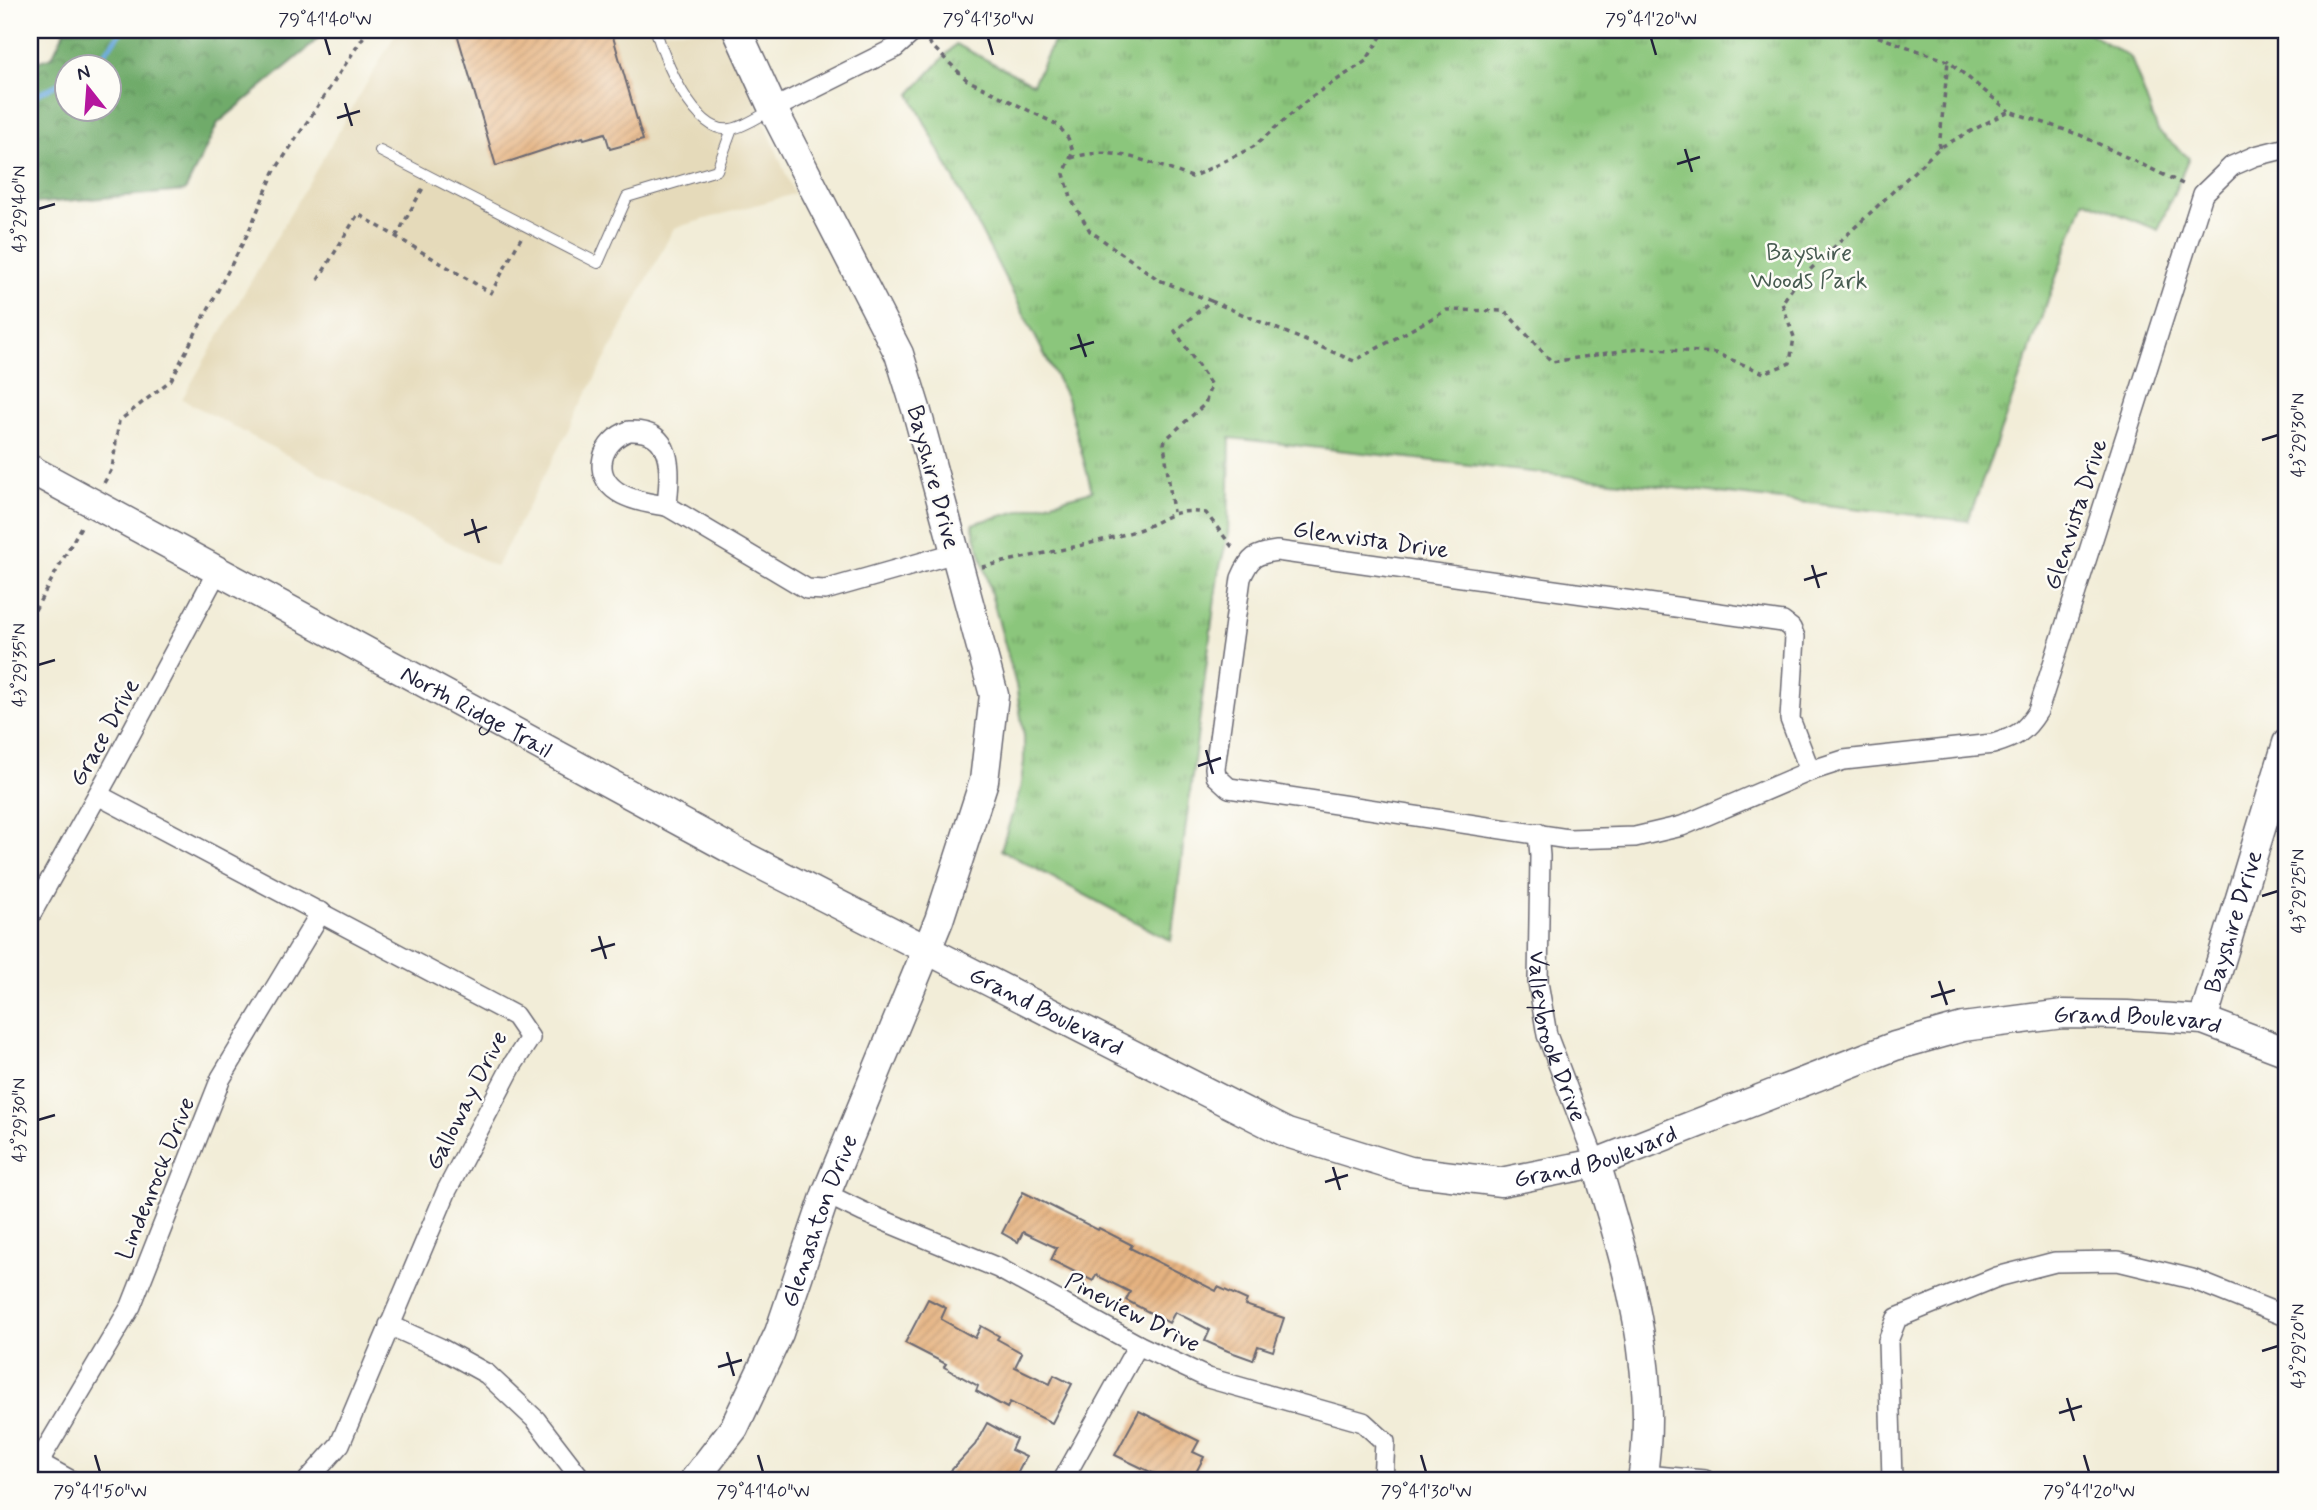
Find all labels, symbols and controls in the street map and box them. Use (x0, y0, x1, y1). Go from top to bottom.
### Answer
text: 79°41'40"W (278, 8, 372, 32)
text: 79°41'30"W (942, 8, 1034, 32)
text: 79°41'20"W (1605, 8, 1697, 32)
north arrow (52, 52, 122, 122)
text: N (74, 59, 93, 87)
text: 43°29'40"N (8, 166, 32, 252)
park label: Bayshire Woods Park (1751, 238, 1868, 297)
text: 43°29'30"N (2287, 393, 2311, 477)
street label: Bayshire Drive (898, 402, 967, 553)
street label: Glenvista Drive (2037, 435, 2115, 594)
street label: Glenvista Drive (1291, 514, 1451, 567)
text: 43°29'35"N (8, 623, 32, 707)
street label: North Ridge Trail (395, 659, 557, 766)
street label: Grace Drive (63, 673, 148, 792)
street label: Bayshire Drive (2198, 847, 2271, 997)
text: 43°29'25"N (2287, 849, 2311, 933)
street label: Valleybrook Drive (1521, 950, 1593, 1127)
street label: Grand Boulevard (963, 960, 1128, 1064)
street label: Grand Boulevard (2051, 999, 2226, 1043)
street label: Galloway Drive (419, 1026, 516, 1176)
text: 43°29'30"N (8, 1078, 32, 1162)
street label: Lindenrock Drive (110, 1093, 203, 1265)
street label: Grand Boulevard (1511, 1119, 1682, 1196)
street label: Glenashton Drive (775, 1130, 866, 1312)
street label: Pineview Drive (1059, 1266, 1205, 1361)
text: 43°29'20"N (2287, 1303, 2311, 1389)
text: 79°41'50"W (53, 1480, 147, 1504)
text: 79°41'40"W (716, 1480, 810, 1504)
text: 79°41'30"W (1380, 1480, 1472, 1504)
text: 79°41'20"W (2043, 1480, 2135, 1504)

